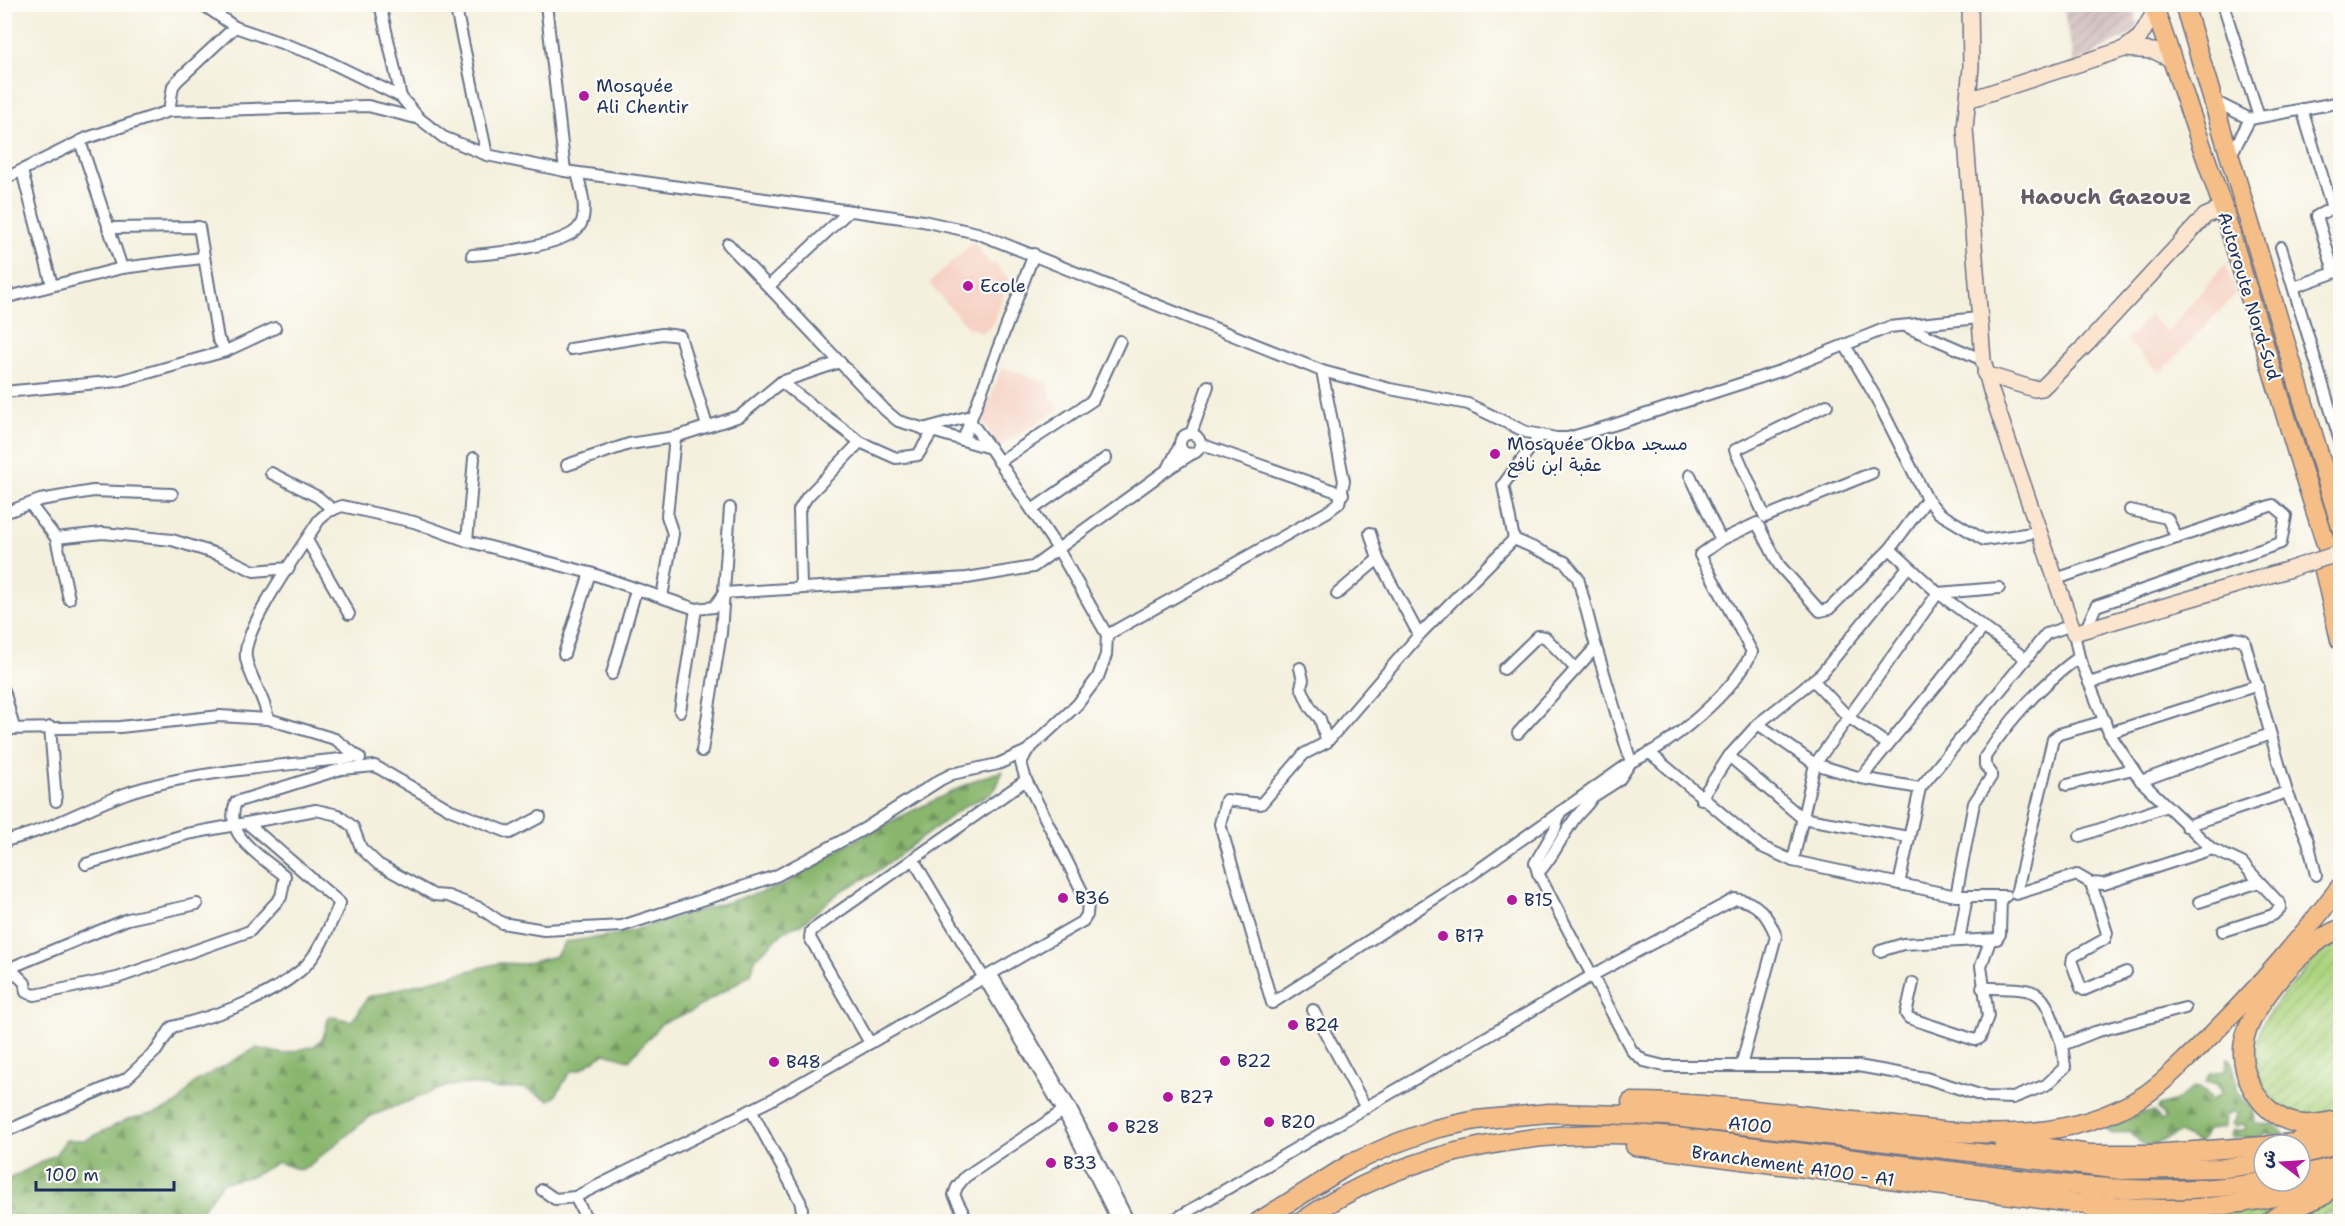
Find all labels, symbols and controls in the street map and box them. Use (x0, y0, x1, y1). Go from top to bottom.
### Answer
place label: Mosquée Ali Chentir (596, 74, 689, 119)
marker: Mosquée Ali Chentir (577, 89, 591, 103)
district label: Haouch Gazouz (2020, 183, 2192, 211)
street label: Autoroute Nord-Sud (2212, 209, 2286, 383)
place label: Ecole (980, 274, 1026, 298)
marker: Ecole (961, 279, 975, 293)
place label: Mosquée Okba مسجد عقبة ابن نافع (1507, 432, 1688, 478)
marker: Mosquée Okba مسجد عقبة ابن نافع (1488, 447, 1502, 461)
place label: B36 (1075, 886, 1110, 910)
place label: B15 (1524, 888, 1553, 912)
marker: B36 (1056, 891, 1070, 905)
marker: B15 (1505, 893, 1519, 907)
place label: B17 (1455, 924, 1485, 948)
marker: B17 (1436, 929, 1450, 943)
place label: B24 (1305, 1013, 1339, 1037)
marker: B24 (1286, 1018, 1300, 1032)
place label: B22 (1237, 1049, 1271, 1073)
place label: B48 (786, 1050, 821, 1074)
marker: B22 (1218, 1054, 1232, 1068)
marker: B48 (767, 1055, 781, 1069)
place label: B27 (1180, 1085, 1214, 1109)
marker: B27 (1161, 1090, 1175, 1104)
place label: B20 (1281, 1110, 1316, 1134)
street label: A100 (1727, 1111, 1773, 1139)
place label: B28 (1125, 1115, 1160, 1139)
marker: B20 (1262, 1115, 1276, 1129)
marker: B28 (1106, 1120, 1120, 1134)
north arrow (2252, 1133, 2312, 1193)
street label: Branchement A100 - A1 (1690, 1140, 1896, 1192)
text: ش (2256, 1147, 2281, 1170)
place label: B33 (1063, 1151, 1097, 1175)
scale bar (36, 1154, 174, 1192)
marker: B33 (1044, 1156, 1058, 1170)
text: 100 m (45, 1163, 99, 1187)

